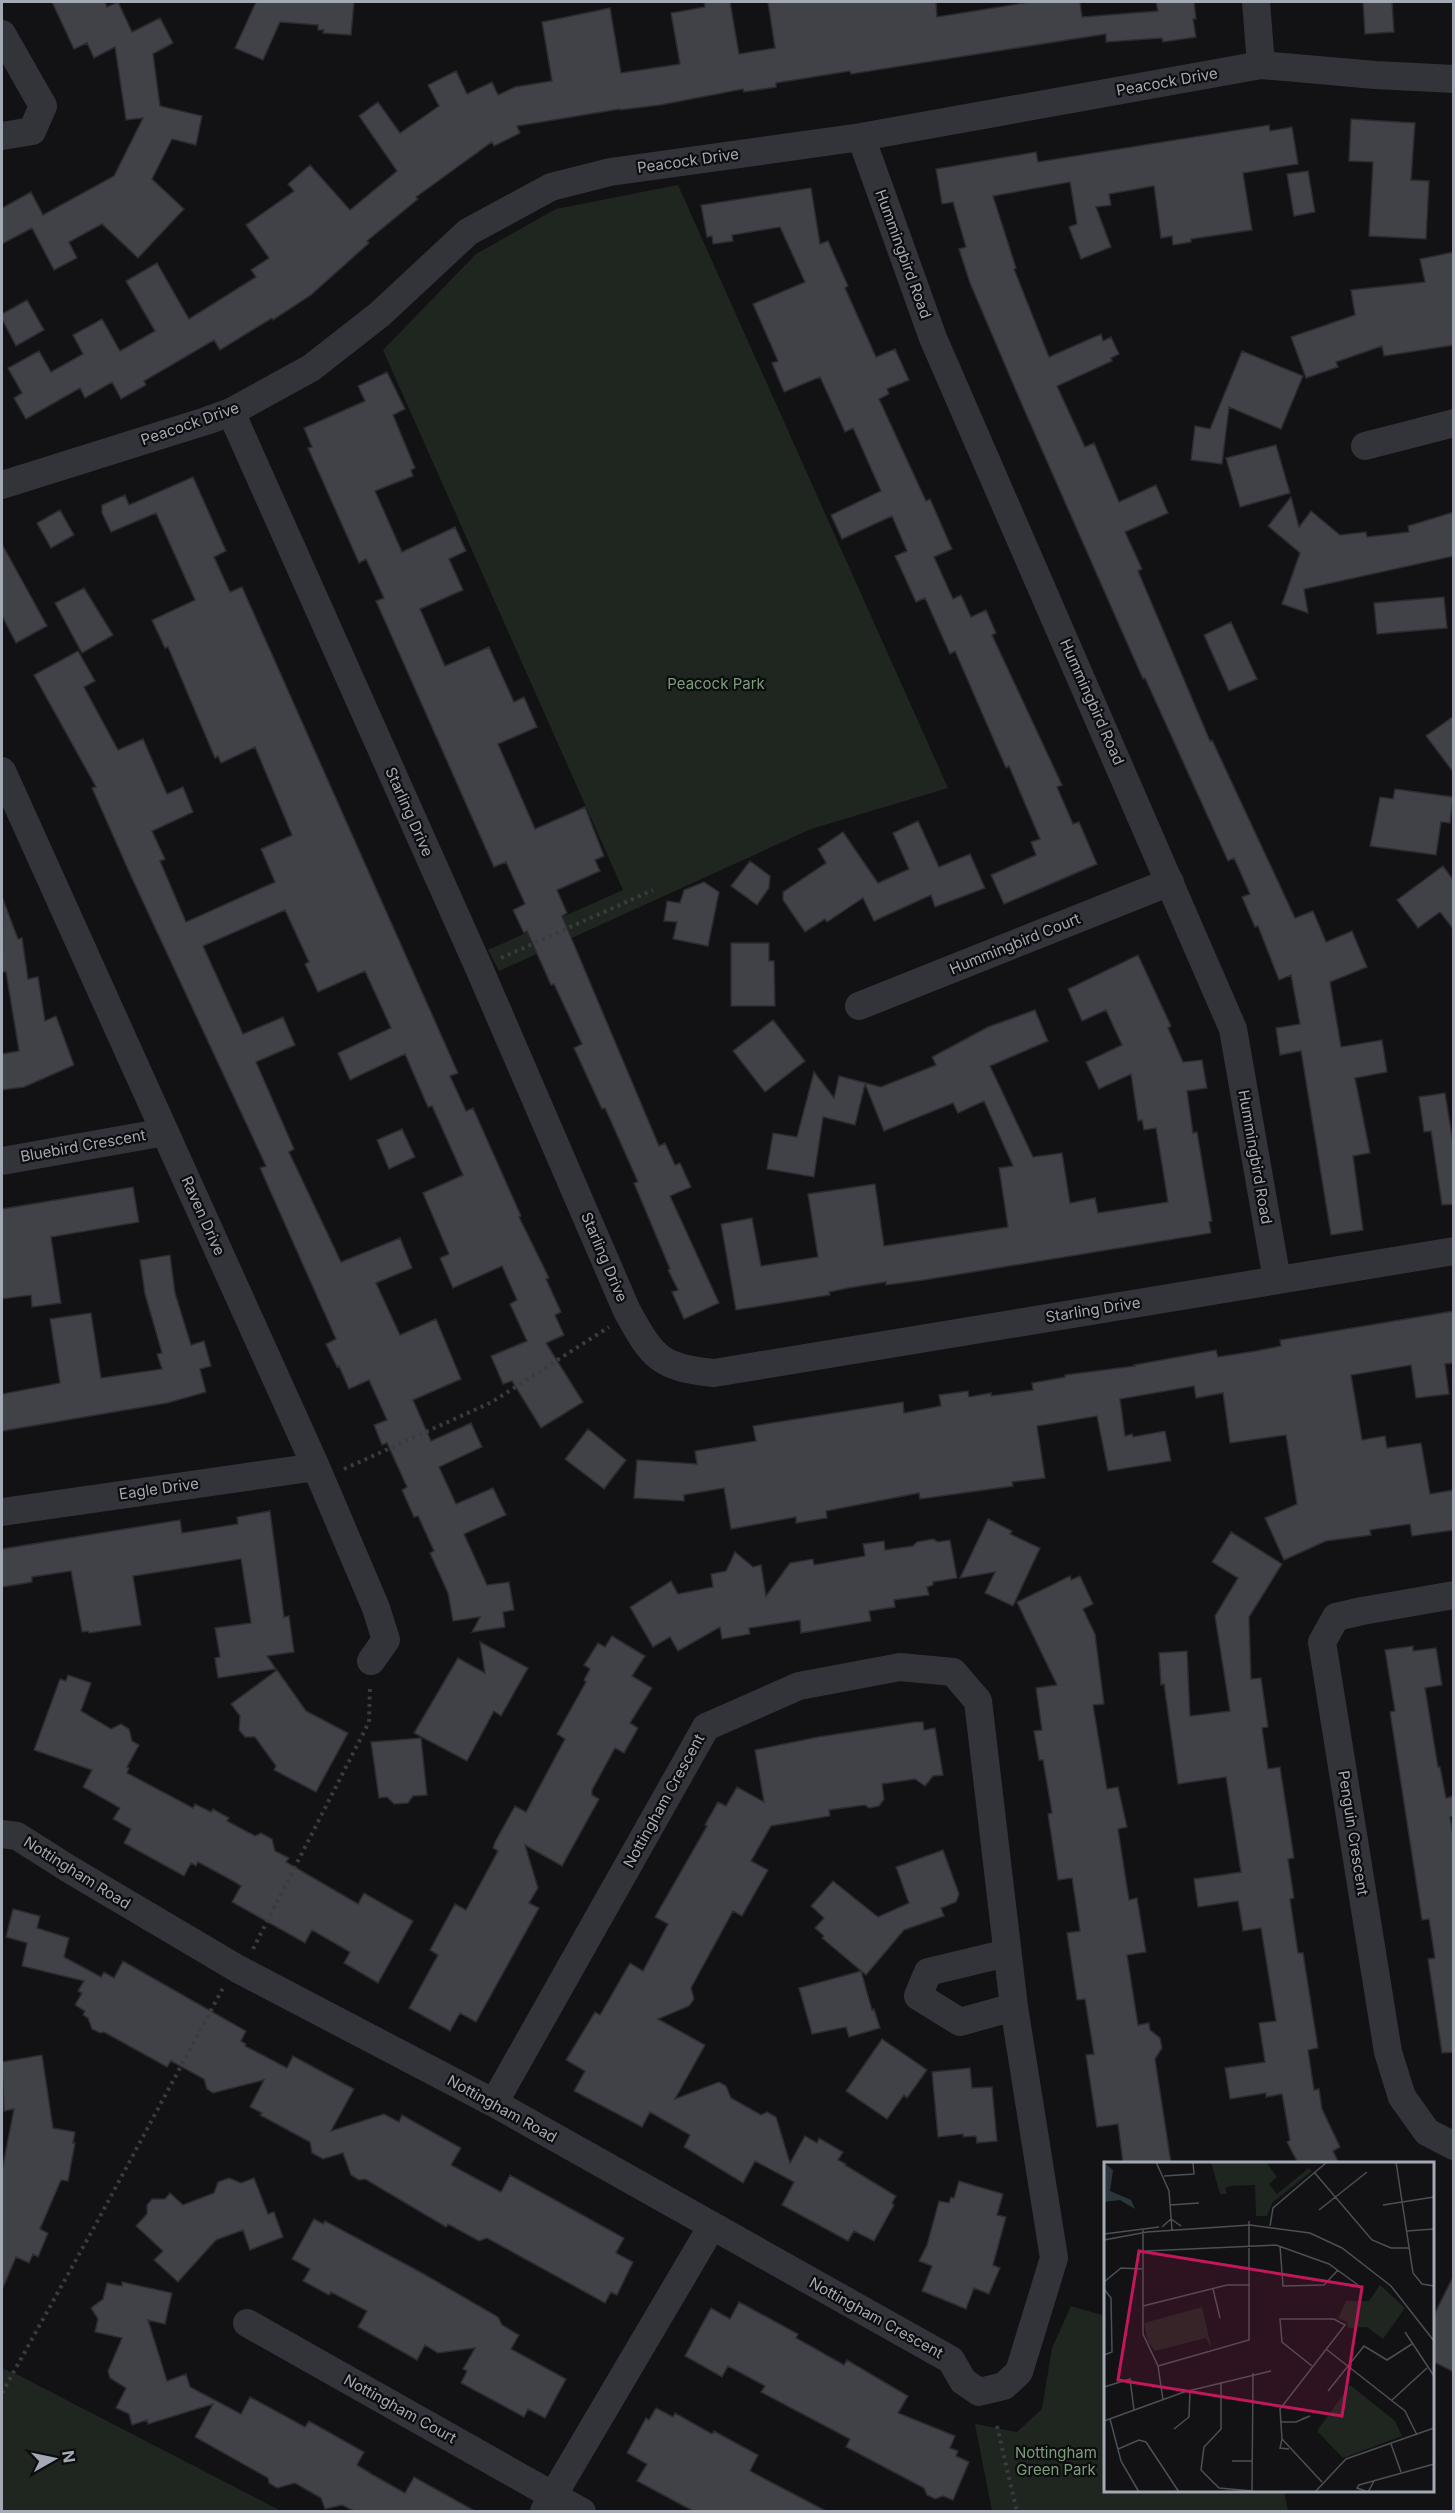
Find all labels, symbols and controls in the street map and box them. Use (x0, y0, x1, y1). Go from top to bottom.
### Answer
street label: Peacock Drive (1115, 63, 1219, 100)
street label: Peacock Drive (636, 144, 740, 177)
street label: Hummingbird Road (871, 187, 936, 321)
street label: Peacock Drive (138, 398, 241, 449)
street label: Hummingbird Road (1056, 636, 1129, 768)
park label: Peacock Park (667, 674, 766, 693)
street label: Starling Drive (381, 764, 438, 859)
street label: Hummingbird Court (947, 909, 1083, 978)
street label: Hummingbird Road (1234, 1088, 1277, 1225)
street label: Bluebird Crescent (19, 1125, 147, 1166)
street label: Raven Drive (177, 1173, 229, 1258)
street label: Starling Drive (577, 1209, 632, 1305)
street label: Starling Drive (1044, 1293, 1142, 1326)
street label: Eagle Drive (118, 1473, 200, 1504)
street label: Nottingham Crescent (619, 1730, 708, 1871)
street label: Penguin Crescent (1334, 1769, 1373, 1897)
street label: Nottingham Road (20, 1832, 134, 1913)
street label: Nottingham Road (444, 2071, 560, 2147)
inset map (1104, 2162, 1434, 2492)
street label: Nottingham Crescent (806, 2273, 947, 2362)
street label: Nottingham Court (341, 2370, 460, 2447)
north arrow (24, 2429, 84, 2489)
park label: Nottingham Green Park (1015, 2443, 1097, 2479)
text: N (58, 2449, 80, 2464)

